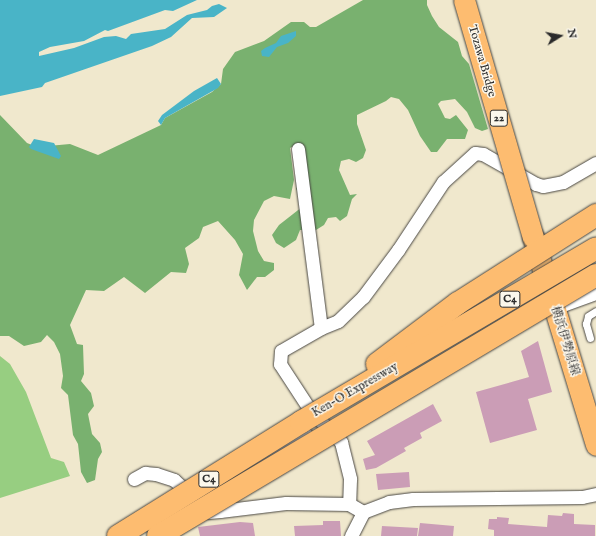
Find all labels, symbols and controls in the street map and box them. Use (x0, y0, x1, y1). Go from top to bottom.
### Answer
north arrow (540, 16, 580, 56)
street label: Tozawa Bridge (465, 23, 499, 99)
text: N (564, 28, 580, 40)
road number: 22 (489, 109, 509, 127)
road number: C4 (499, 290, 521, 308)
street label: 横浜伊勢原線 (548, 304, 582, 378)
street label: Ken-O Expressway (310, 360, 400, 420)
road number: C4 (198, 470, 220, 488)

